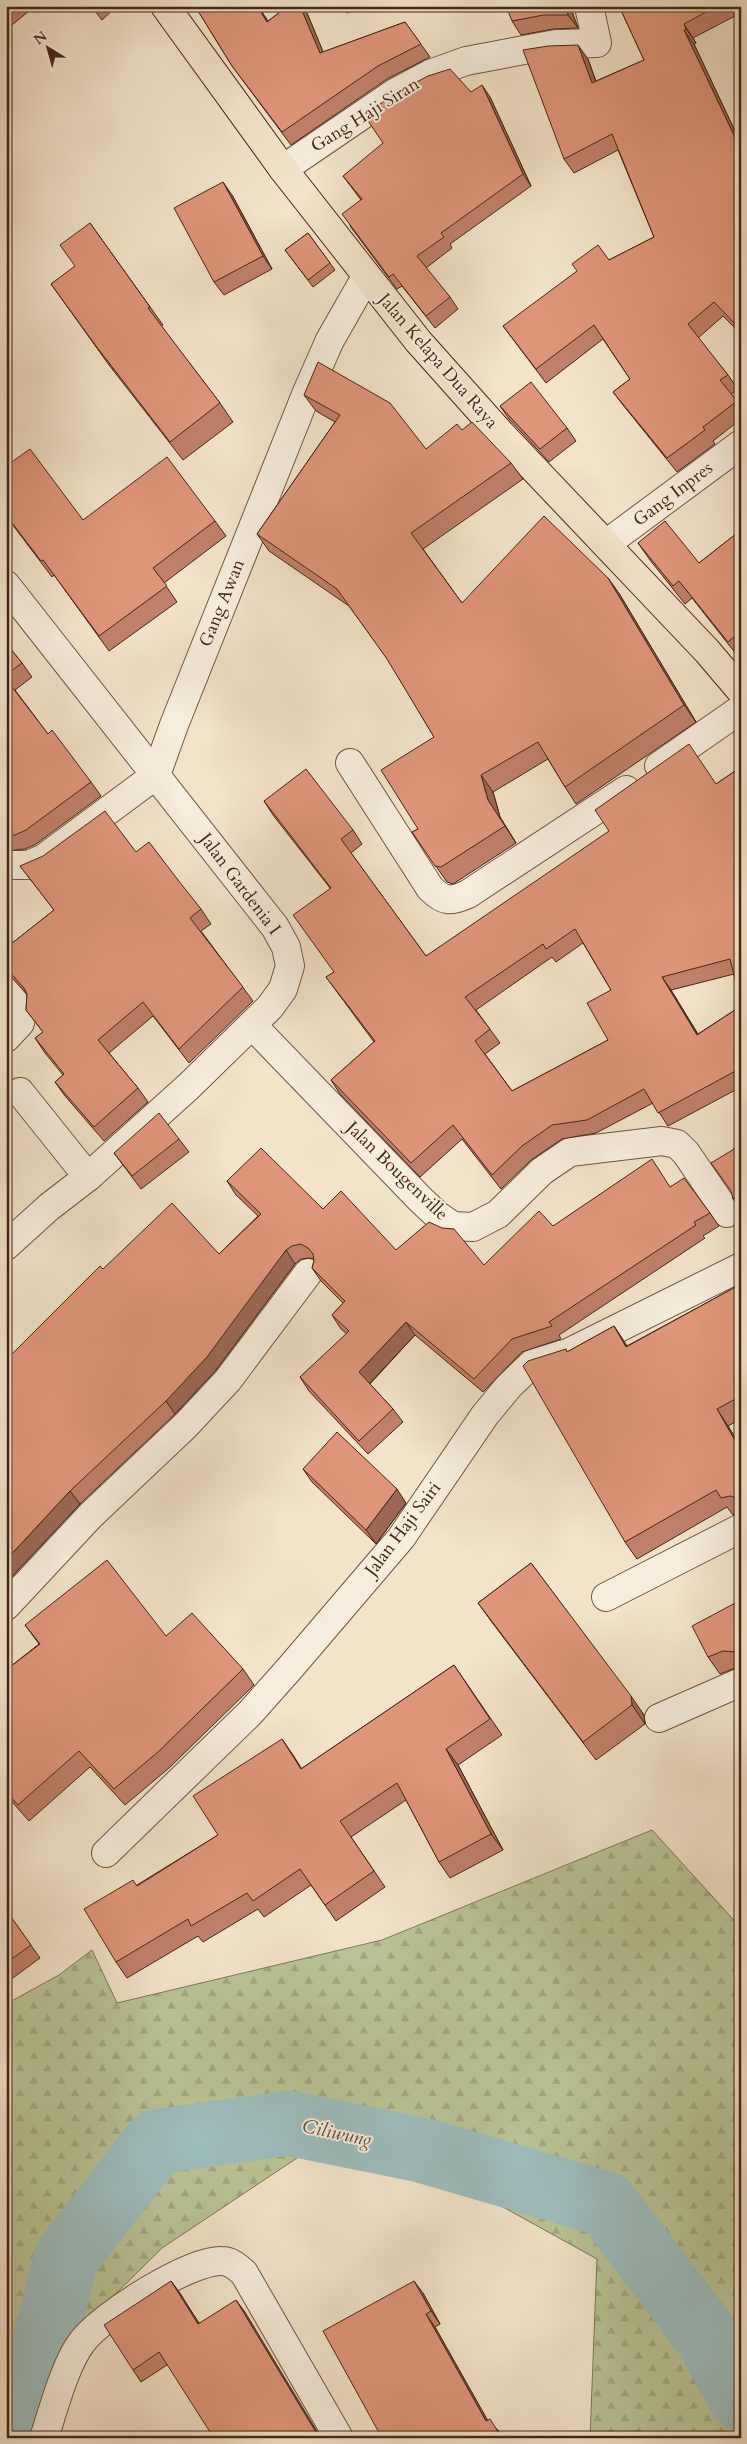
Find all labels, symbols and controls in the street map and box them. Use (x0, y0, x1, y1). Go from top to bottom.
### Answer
north arrow (22, 22, 72, 72)
text: N (30, 27, 51, 49)
street label: Gang Haji Siran (306, 71, 425, 158)
street label: Jalan Kelapa Dua Raya (370, 286, 504, 434)
street label: Gang Inpres (628, 456, 718, 532)
street label: Gang Awan (193, 555, 251, 651)
street label: Jalan Gardenia I (192, 825, 287, 940)
street label: Jalan Bougenville (338, 1114, 454, 1226)
street label: Jalan Haji Sairi (357, 1477, 447, 1584)
water label: Ciliwung (300, 2113, 375, 2153)

